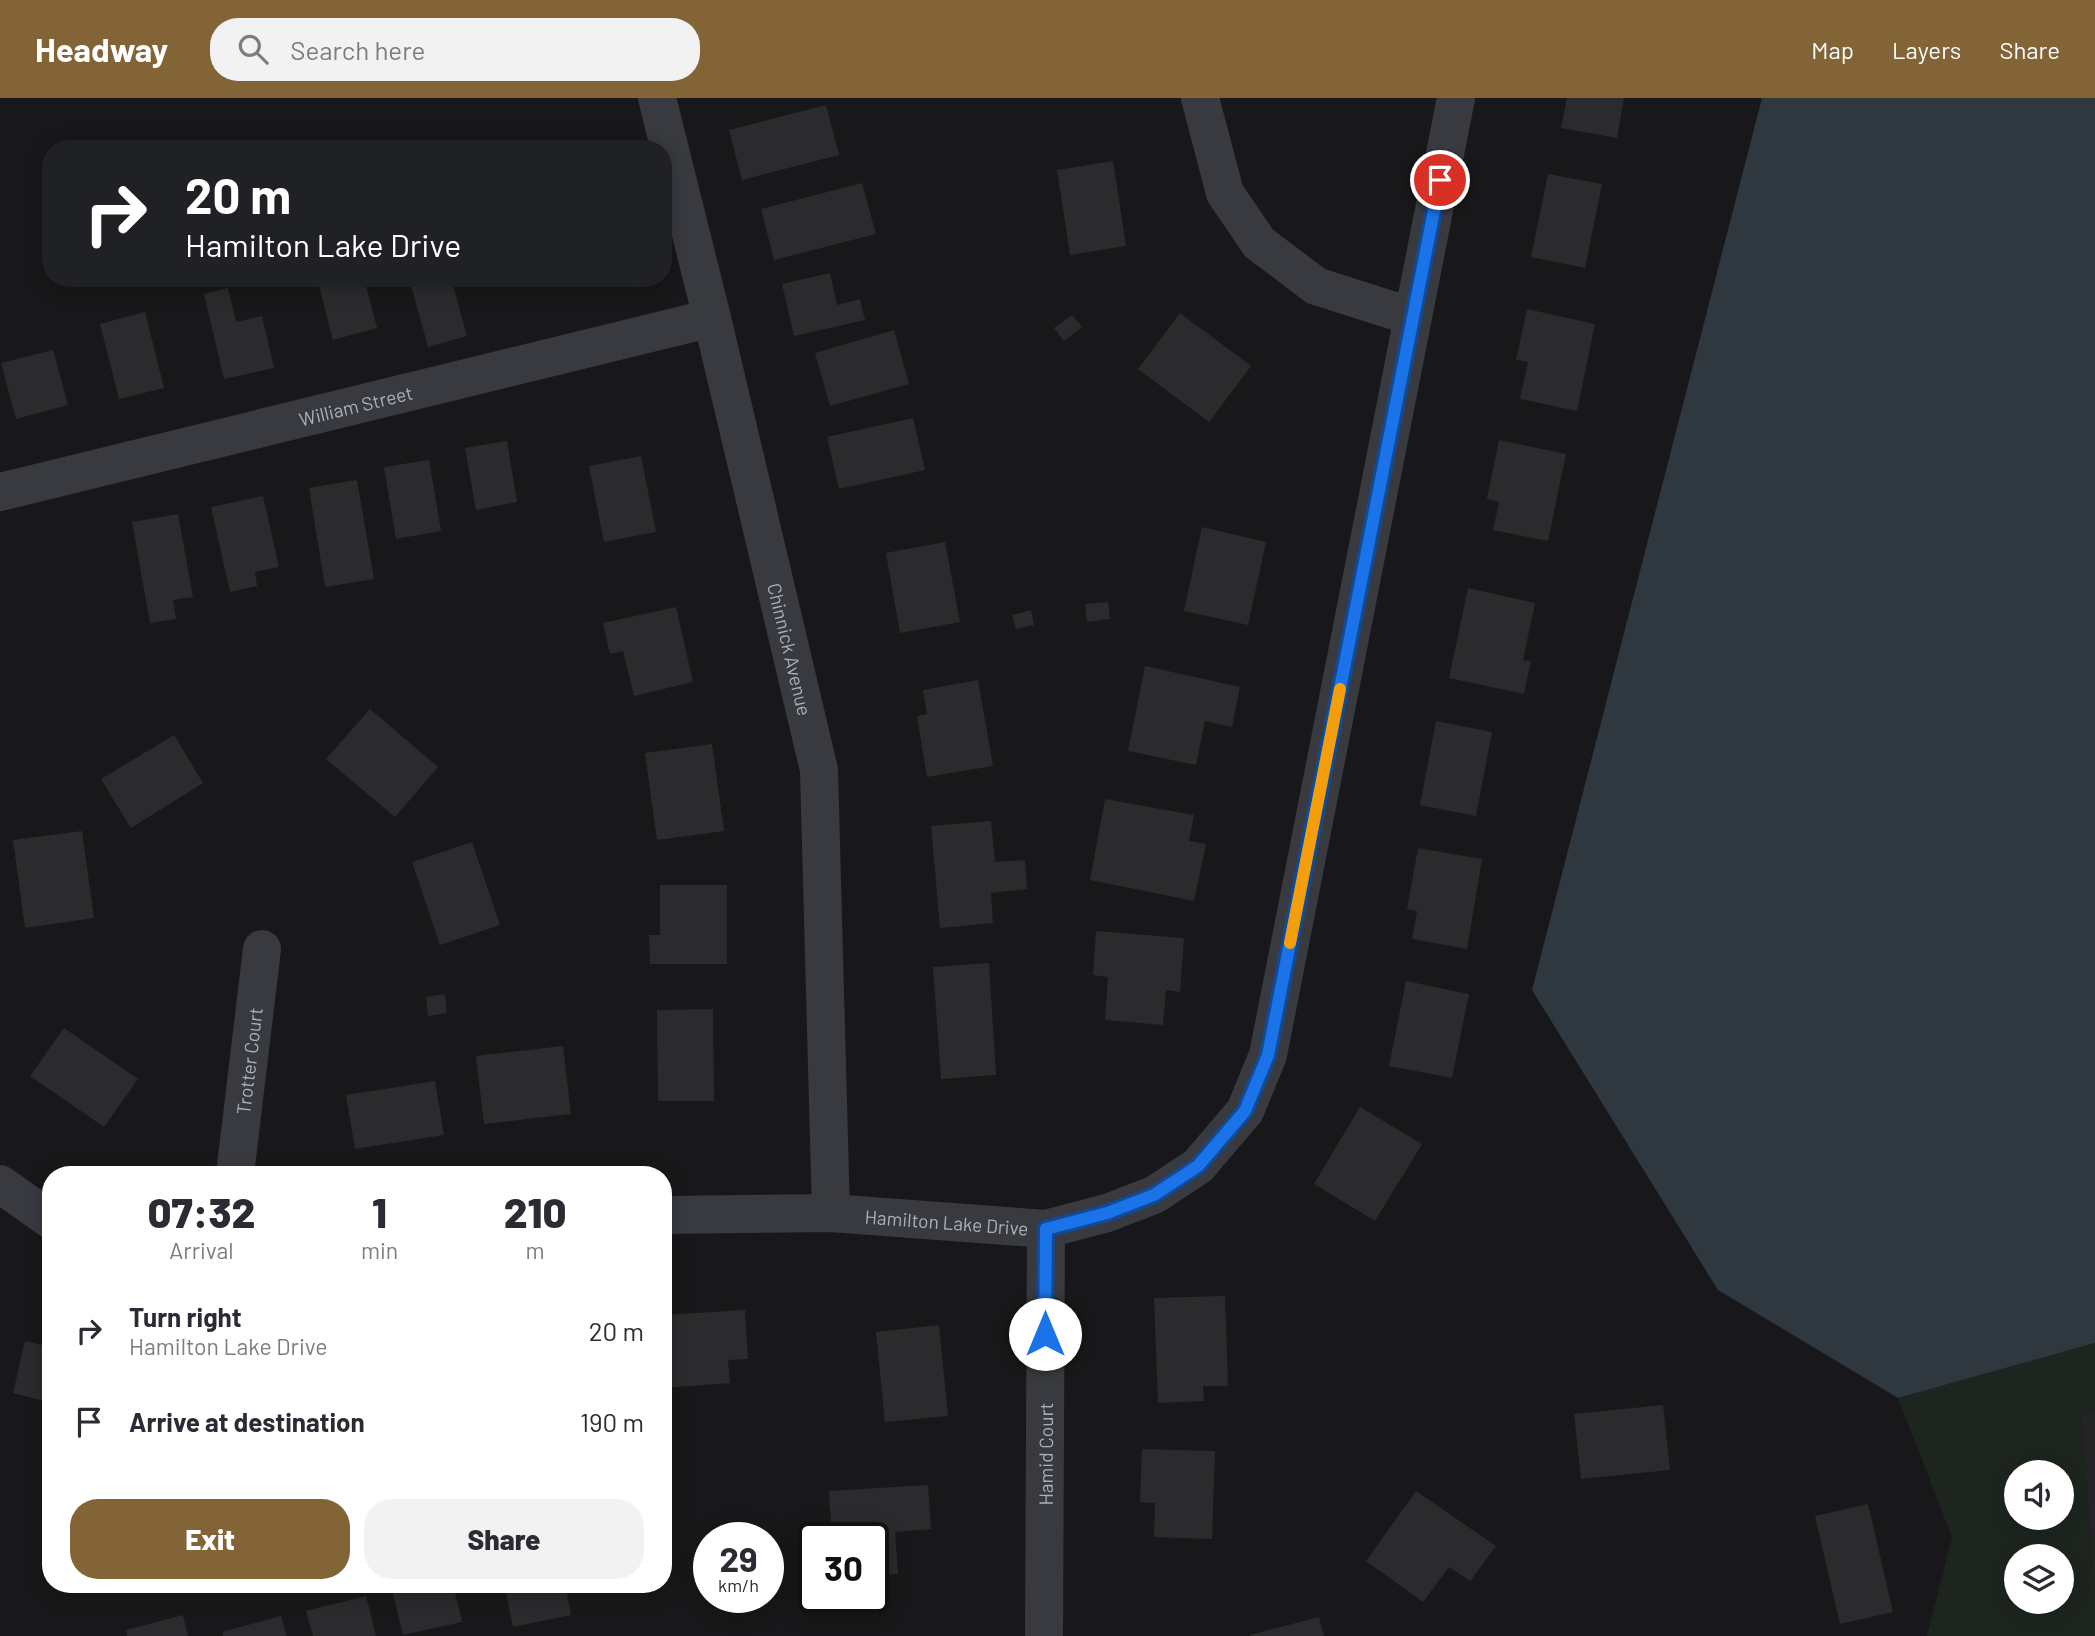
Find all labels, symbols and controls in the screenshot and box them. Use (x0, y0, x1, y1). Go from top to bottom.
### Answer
search box (210, 18, 700, 81)
text: Headway (35, 29, 168, 69)
icon: search (234, 30, 272, 68)
text: Search here (290, 34, 425, 65)
text: Map (1811, 35, 1854, 64)
text: Layers (1892, 35, 1961, 64)
text: Share (1999, 35, 2060, 64)
pin (1410, 150, 1470, 210)
icon: arrive (1421, 161, 1459, 199)
text: 20 m (185, 165, 291, 224)
icon: right (70, 168, 161, 259)
text: Hamilton Lake Drive (185, 225, 461, 263)
street label: William Street (296, 380, 415, 430)
street label: Chinnick Avenue (764, 580, 817, 718)
street label: Trotter Court (231, 1006, 266, 1116)
text: 07:32 (148, 1186, 255, 1236)
text: 1 (372, 1186, 387, 1236)
text: 210 (504, 1186, 566, 1236)
street label: Hamilton Lake Drive (864, 1204, 1029, 1239)
text: Arrival (169, 1236, 234, 1264)
text: min (361, 1236, 398, 1264)
text: m (526, 1236, 545, 1264)
position arrow (1008, 1297, 1082, 1371)
text: Turn right (129, 1301, 242, 1332)
icon: right (70, 1312, 108, 1350)
text: 20 m (589, 1315, 644, 1346)
text: Hamilton Lake Drive (129, 1332, 328, 1360)
street label: Hamid Court (1033, 1402, 1057, 1506)
icon: arrive (70, 1403, 108, 1441)
text: Arrive at destination (129, 1406, 365, 1437)
text: 190 m (580, 1406, 644, 1437)
map controls (2004, 1460, 2074, 1614)
button: sound (2004, 1460, 2074, 1530)
button: Exit (70, 1499, 350, 1579)
button: Share (364, 1499, 644, 1579)
speed limit sign: 30 (798, 1522, 889, 1613)
text: 29 (719, 1537, 758, 1579)
button: layers (2004, 1544, 2074, 1614)
text: km/h (718, 1574, 759, 1596)

